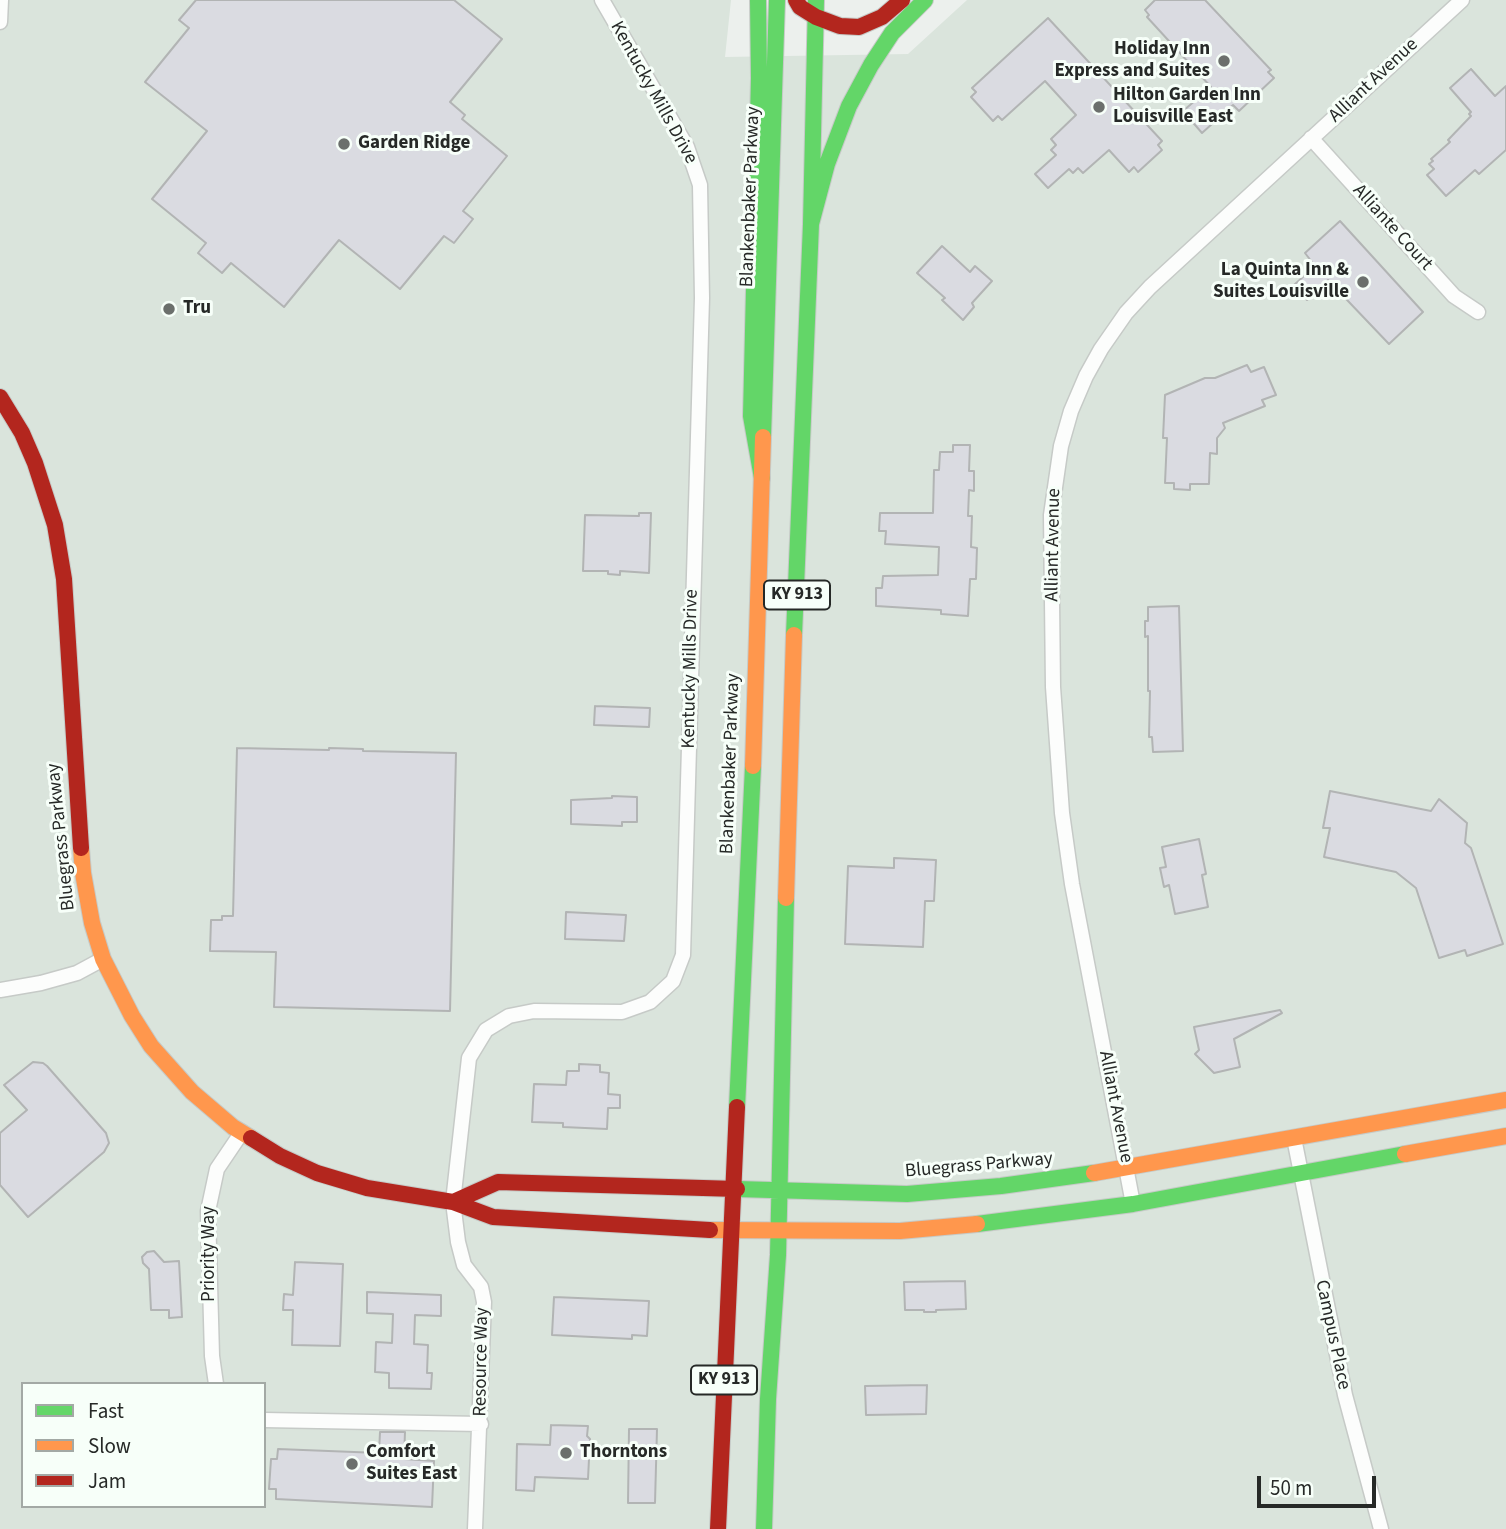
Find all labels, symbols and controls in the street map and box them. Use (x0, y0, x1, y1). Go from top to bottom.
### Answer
street label: Kentucky Mills Drive (604, 18, 702, 168)
street label: Alliant Avenue (1325, 34, 1423, 128)
place label: Holiday Inn Express and Suites (1055, 39, 1210, 83)
marker: Holiday Inn Express and Suites (1216, 53, 1232, 69)
place label: Hilton Garden Inn Louisville East (1113, 85, 1261, 129)
marker: Hilton Garden Inn Louisville East (1091, 99, 1107, 115)
street label: Blankenbaker Parkway (736, 106, 766, 288)
place label: Garden Ridge (358, 133, 470, 155)
marker: Garden Ridge (336, 136, 352, 152)
street label: Alliante Court (1347, 180, 1437, 276)
place label: La Quinta Inn & Suites Louisville (1213, 260, 1349, 304)
marker: La Quinta Inn & Suites Louisville (1355, 274, 1371, 290)
place label: Tru (183, 298, 211, 320)
marker: Tru (161, 301, 177, 317)
street label: Alliant Avenue (1042, 488, 1066, 602)
road number: KY 913 (764, 580, 830, 610)
street label: Kentucky Mills Drive (678, 589, 704, 749)
street label: Blankenbaker Parkway (716, 673, 746, 855)
street label: Bluegrass Parkway (43, 762, 81, 912)
street label: Alliant Avenue (1093, 1049, 1137, 1165)
street label: Bluegrass Parkway (904, 1148, 1054, 1184)
street label: Priority Way (199, 1206, 221, 1302)
street label: Campus Place (1309, 1278, 1355, 1392)
street label: Resource Way (470, 1307, 494, 1417)
road number: KY 913 (691, 1366, 757, 1394)
legend (21, 1382, 266, 1508)
text: Fast (88, 1396, 124, 1426)
text: Slow (88, 1431, 131, 1461)
place label: Comfort Suites East (366, 1442, 457, 1486)
place label: Thorntons (580, 1442, 667, 1464)
marker: Thorntons (558, 1445, 574, 1461)
marker: Comfort Suites East (344, 1456, 360, 1472)
scale bar (1261, 1462, 1380, 1506)
text: Jam (88, 1466, 126, 1496)
text: 50 m (1270, 1473, 1312, 1503)

